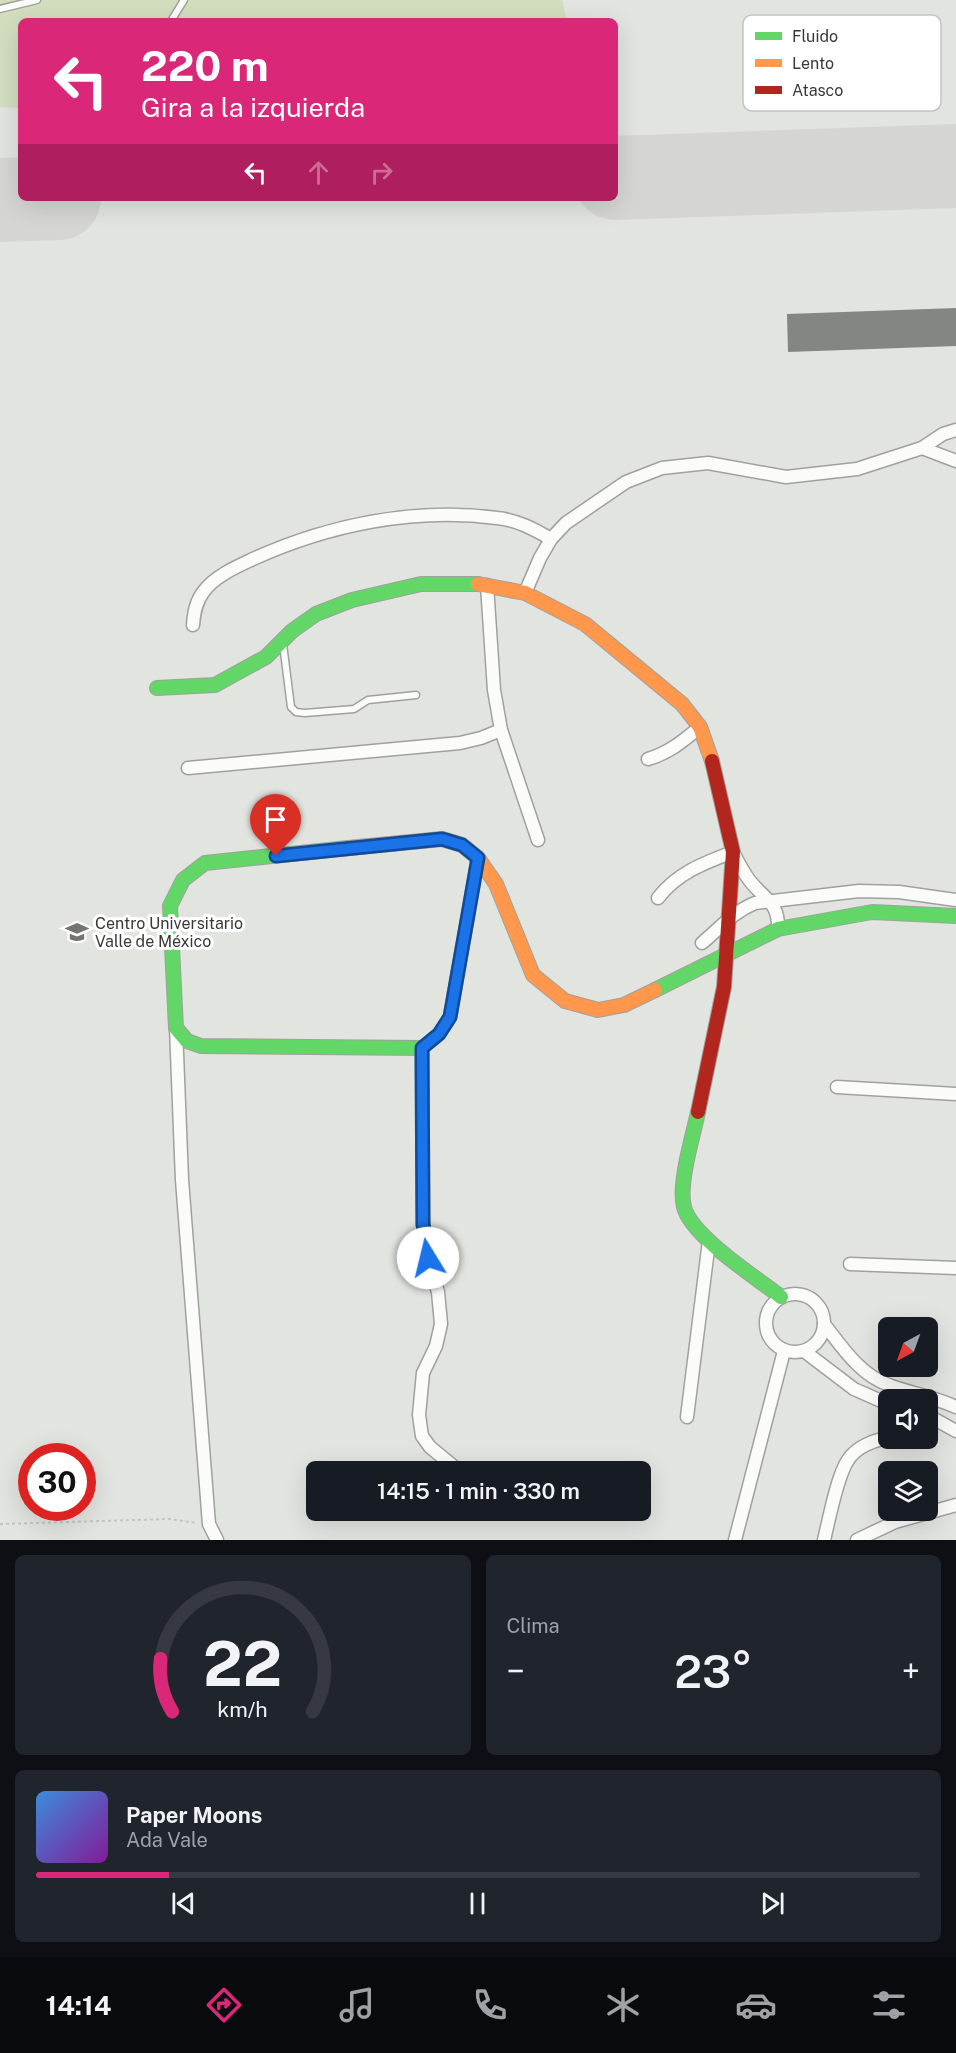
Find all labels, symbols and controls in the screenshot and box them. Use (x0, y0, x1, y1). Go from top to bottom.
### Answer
legend (743, 15, 941, 111)
text: Fluido (792, 27, 838, 46)
text: 220 m (141, 41, 269, 90)
icon: left (42, 42, 120, 120)
text: Lento (792, 54, 834, 73)
text: Atasco (792, 81, 843, 100)
text: Gira a la izquierda (141, 91, 365, 123)
icon: left (239, 156, 272, 189)
icon: ahead (302, 156, 335, 189)
icon: right (365, 156, 398, 189)
pin (250, 794, 301, 856)
icon: arrive (259, 803, 292, 836)
place label: Centro Universitario Valle de México (95, 914, 243, 951)
school or university icon: Centro Universitario Valle de México (64, 919, 90, 945)
position arrow (396, 1226, 460, 1290)
north arrow (878, 1317, 938, 1377)
map controls (878, 1317, 938, 1521)
button: sound (878, 1389, 938, 1449)
speed limit sign: 30 (18, 1443, 96, 1521)
button: layers (878, 1461, 938, 1521)
text: 14:15 · 1 min · 330 m (377, 1478, 580, 1504)
text: Clima (507, 1614, 560, 1638)
text: 22 (203, 1627, 282, 1700)
text: 23° (674, 1645, 752, 1698)
text: − (507, 1652, 525, 1690)
text: + (902, 1652, 920, 1690)
text: km/h (218, 1697, 268, 1722)
text: Paper Moons (126, 1802, 262, 1828)
text: Ada Vale (126, 1828, 208, 1852)
icon: previous (167, 1887, 200, 1920)
icon: pause (461, 1887, 494, 1920)
icon: next (756, 1887, 789, 1920)
icon: directions (203, 1984, 245, 2026)
icon: music (336, 1984, 378, 2026)
icon: phone (469, 1984, 511, 2026)
icon: climate (602, 1984, 644, 2026)
icon: car (735, 1984, 777, 2026)
icon: filters (868, 1984, 910, 2026)
text: 14:14 (46, 1989, 111, 2021)

